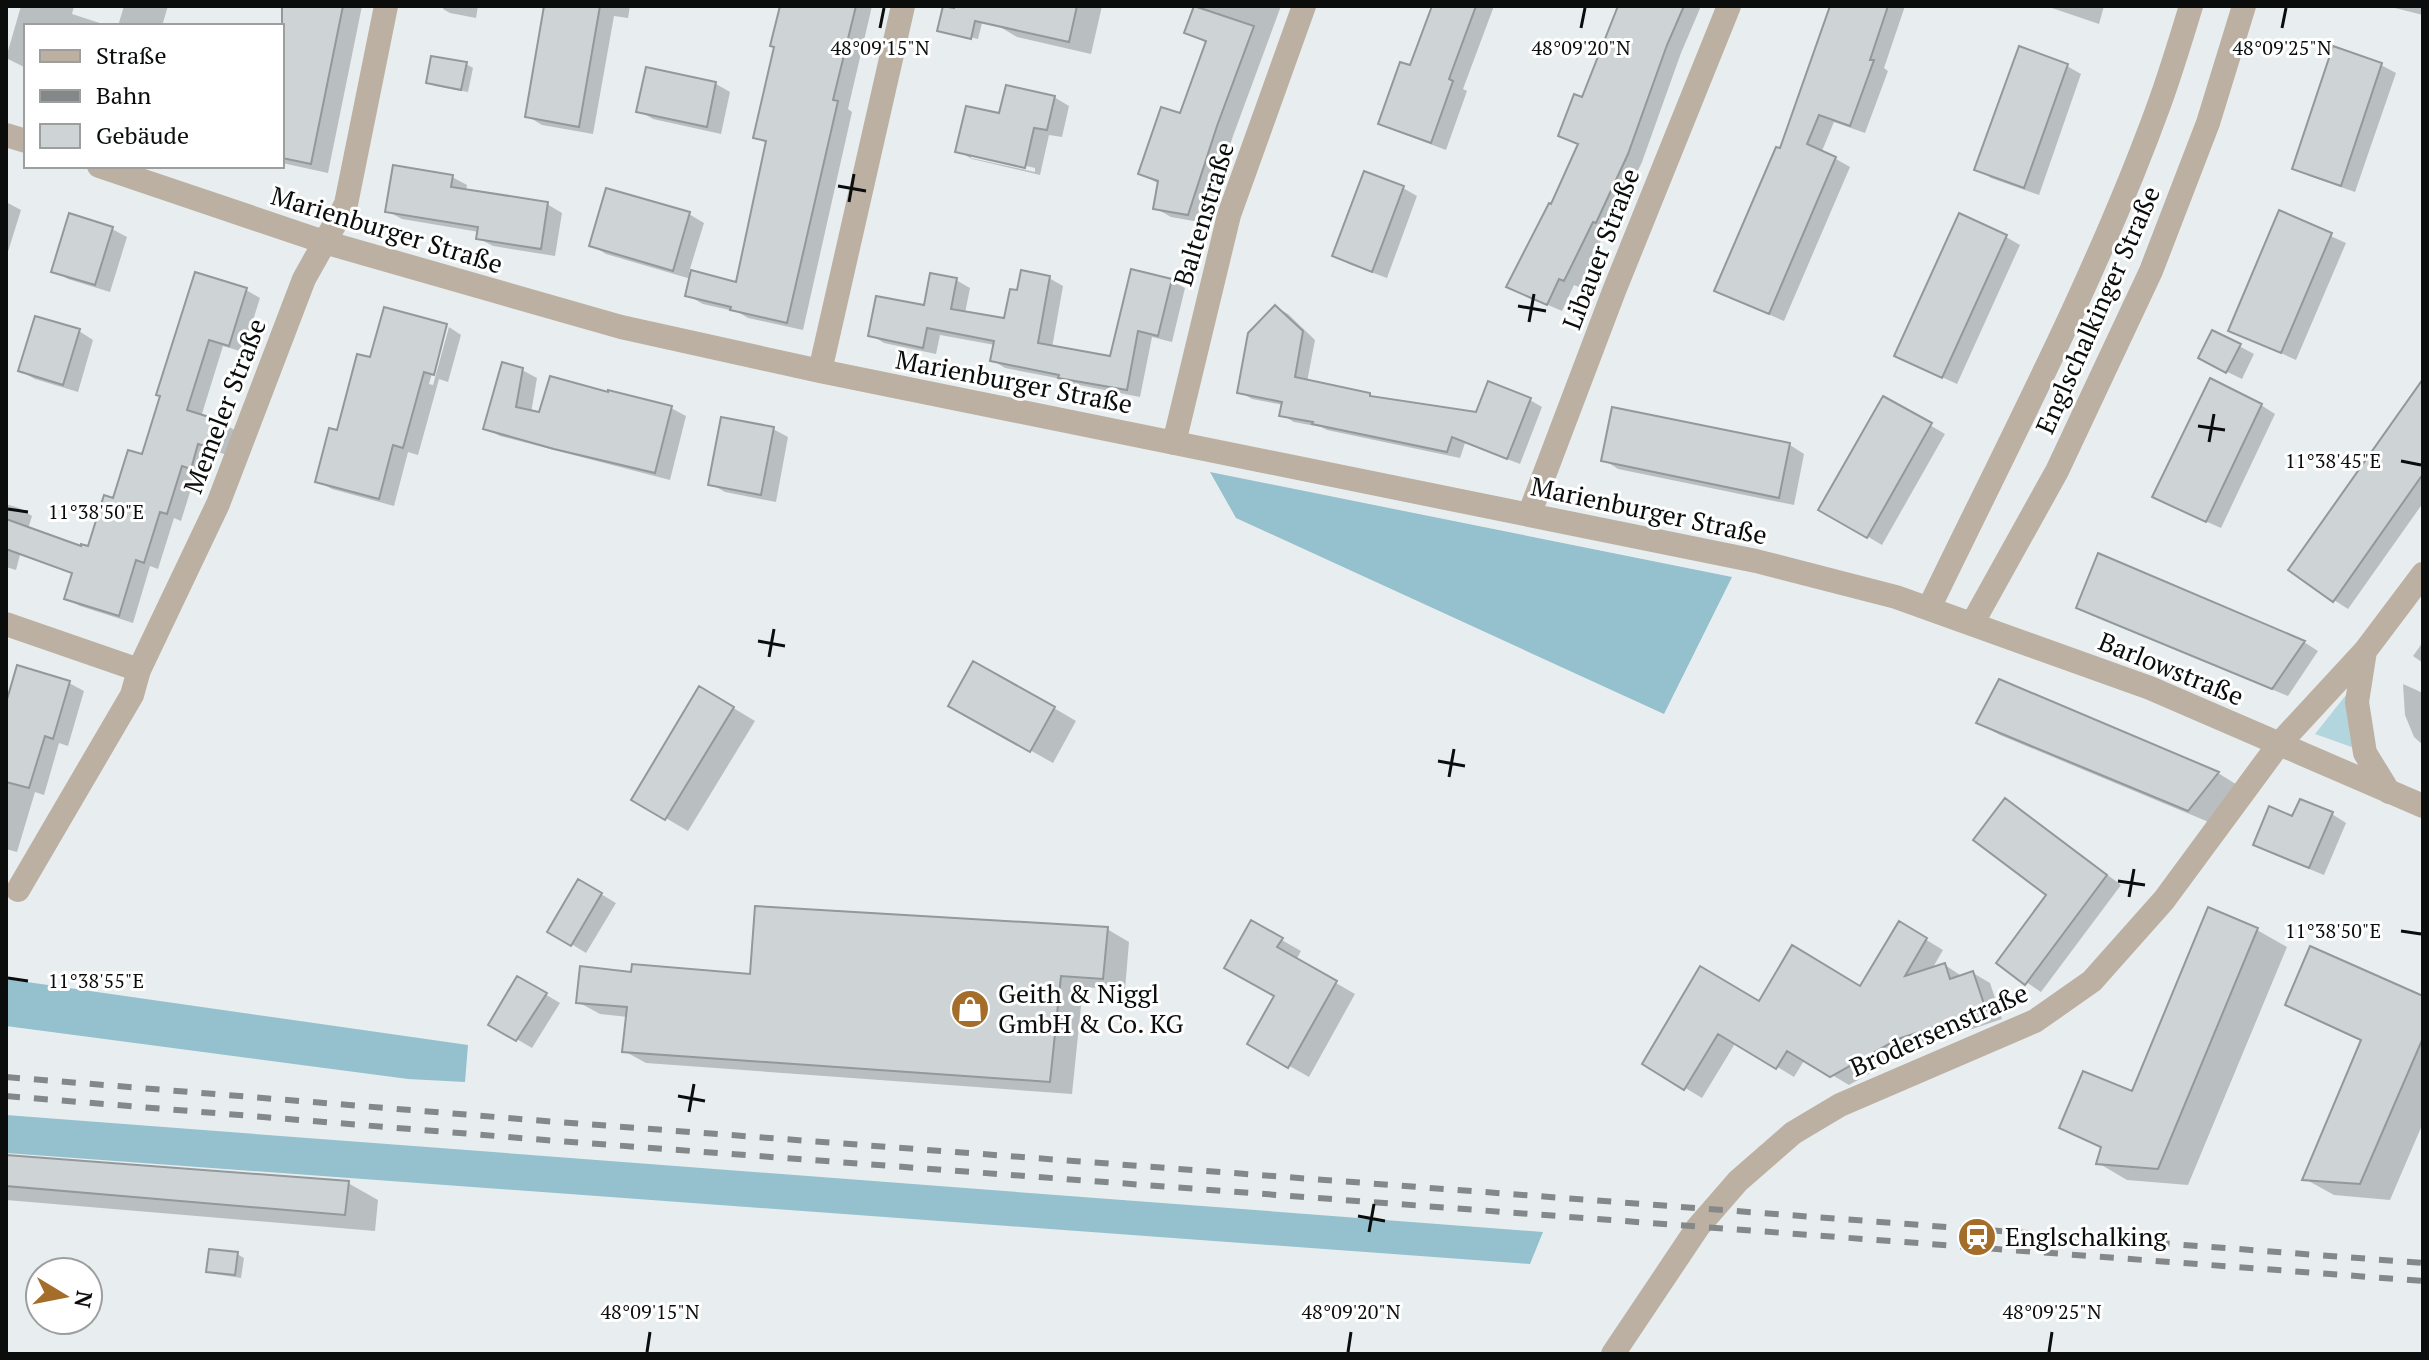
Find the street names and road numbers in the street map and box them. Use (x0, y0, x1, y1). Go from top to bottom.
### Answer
street label: Baltenstraße (1165, 138, 1241, 290)
street label: Libauer Straße (1554, 163, 1646, 334)
street label: Marienburger Straße (267, 178, 507, 280)
street label: Englschalkinger Straße (2027, 180, 2167, 439)
street label: Memeler Straße (175, 313, 273, 498)
street label: Marienburger Straße (893, 341, 1135, 421)
street label: Marienburger Straße (1528, 468, 1770, 552)
street label: Barlowstraße (2094, 624, 2249, 713)
street label: Brodersenstraße (1844, 975, 2033, 1084)

